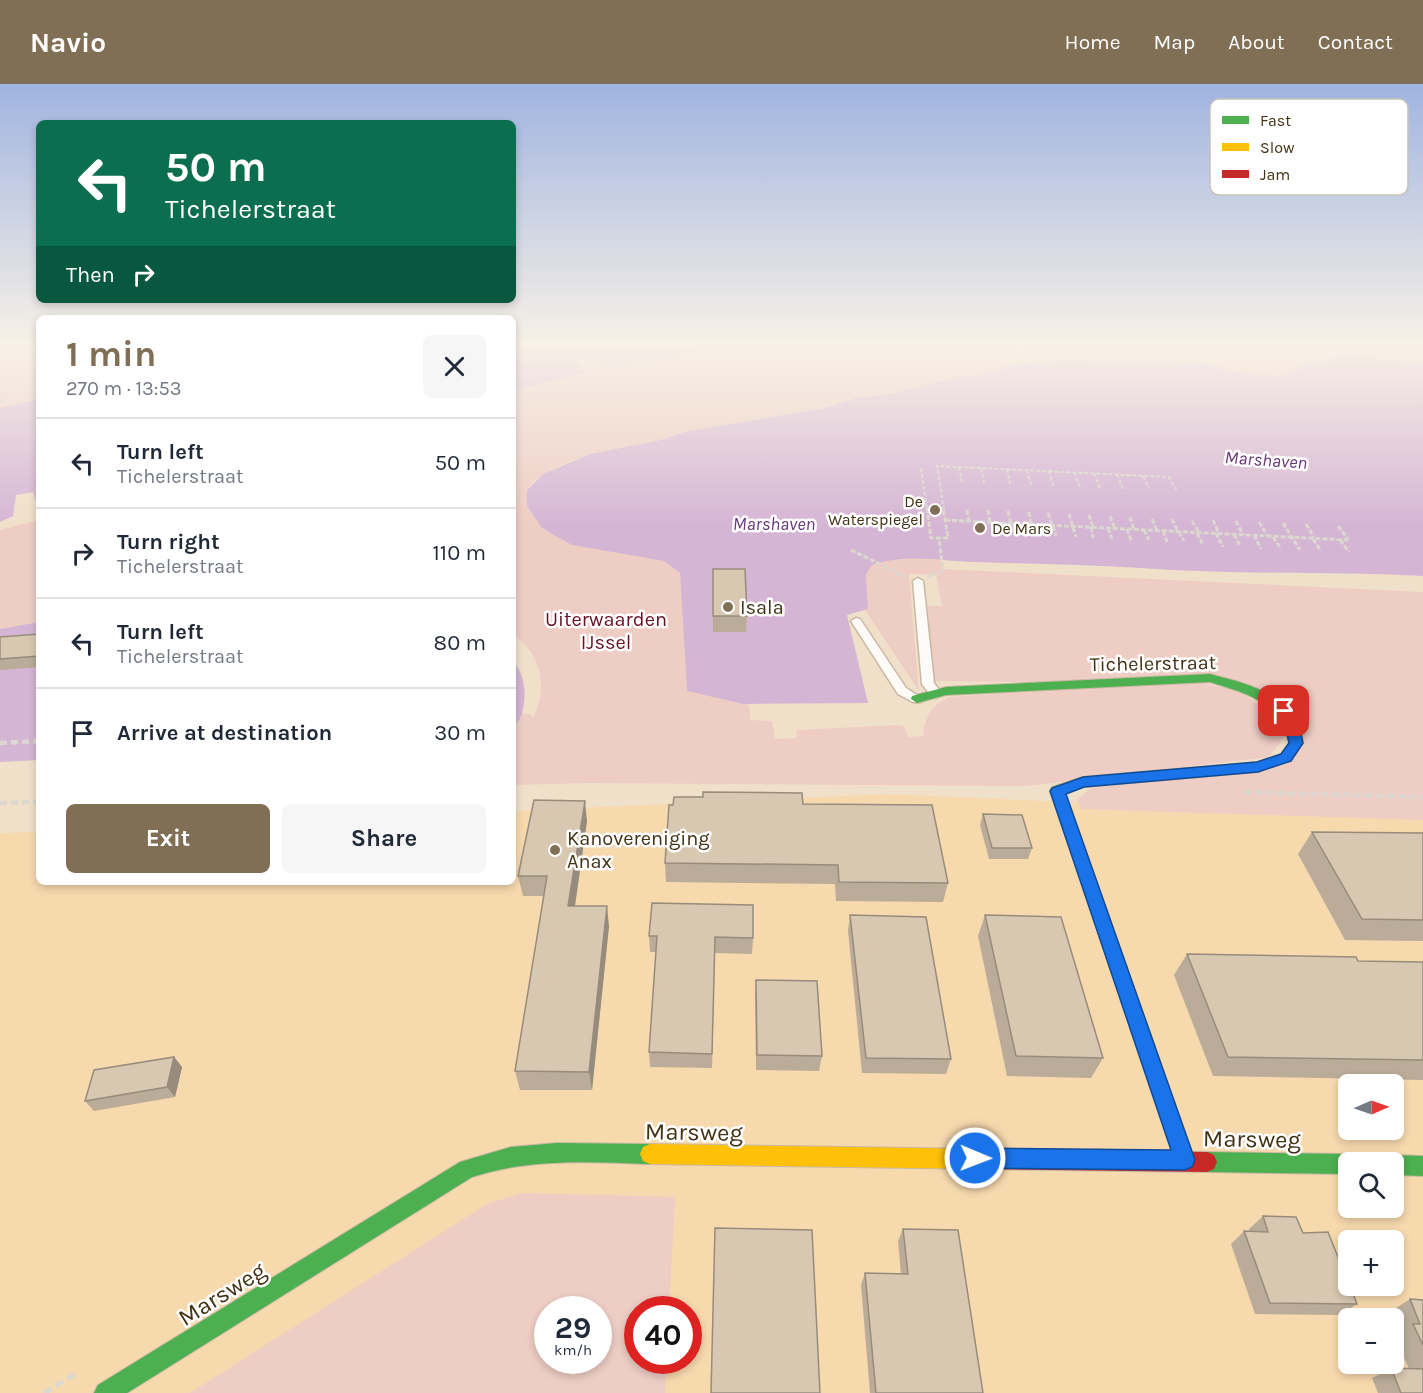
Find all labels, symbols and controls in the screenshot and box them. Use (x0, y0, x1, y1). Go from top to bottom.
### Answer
text: Navio (30, 26, 106, 59)
text: Home (1065, 30, 1121, 54)
text: Map (1154, 30, 1195, 54)
text: About (1228, 30, 1285, 54)
text: Contact (1318, 30, 1393, 54)
legend (1210, 99, 1408, 195)
text: Fast (1260, 111, 1291, 130)
text: Slow (1260, 138, 1295, 157)
text: 50 m (165, 142, 267, 192)
icon: left (66, 144, 144, 222)
text: Jam (1260, 165, 1290, 184)
text: Tichelerstraat (165, 193, 336, 225)
icon: right (127, 258, 160, 291)
text: Then (66, 262, 115, 288)
text: 1 min (66, 333, 156, 375)
button: close (423, 335, 486, 398)
text: 270 m · 13:53 (66, 377, 182, 400)
text: Turn left (117, 439, 204, 465)
water label: Marshaven (1224, 446, 1308, 474)
icon: left (66, 447, 99, 480)
text: 50 m (435, 450, 486, 476)
text: Tichelerstraat (117, 465, 244, 488)
place label: De Waterspiegel (828, 492, 923, 529)
marker: De Waterspiegel (928, 503, 942, 517)
water label: Marshaven (733, 513, 815, 535)
place label: De Mars (992, 519, 1051, 538)
marker: De Mars (973, 521, 987, 535)
text: Turn right (117, 529, 220, 555)
icon: right (66, 537, 99, 570)
text: 110 m (433, 540, 486, 566)
text: Tichelerstraat (117, 555, 244, 578)
place label: Isala (740, 596, 784, 619)
marker: Isala (721, 600, 735, 614)
park label: Uiterwaarden IJssel (545, 608, 667, 654)
text: Turn left (117, 619, 204, 645)
icon: left (66, 627, 99, 660)
text: 80 m (434, 630, 486, 656)
text: Tichelerstraat (117, 645, 244, 668)
street label: Tichelerstraat (1090, 651, 1217, 676)
pin (1258, 685, 1309, 736)
icon: arrive (1267, 694, 1300, 727)
icon: arrive (66, 717, 99, 750)
text: Arrive at destination (117, 720, 332, 746)
text: 30 m (434, 720, 486, 746)
button: Exit (66, 804, 270, 873)
button: Share (282, 804, 486, 873)
place label: Kanovereniging Anax (567, 827, 710, 873)
marker: Kanovereniging Anax (548, 843, 562, 857)
north arrow (1338, 1074, 1404, 1140)
map controls (1338, 1074, 1404, 1374)
street label: Marsweg (645, 1117, 744, 1147)
street label: Marsweg (1203, 1124, 1302, 1154)
position arrow (943, 1126, 1007, 1190)
button: search (1338, 1152, 1404, 1218)
button: + (1338, 1230, 1404, 1296)
street label: Marsweg (173, 1256, 271, 1332)
speed limit sign: 40 (624, 1296, 702, 1374)
button: − (1338, 1308, 1404, 1374)
text: 29 (555, 1310, 591, 1346)
text: km/h (554, 1341, 592, 1359)

